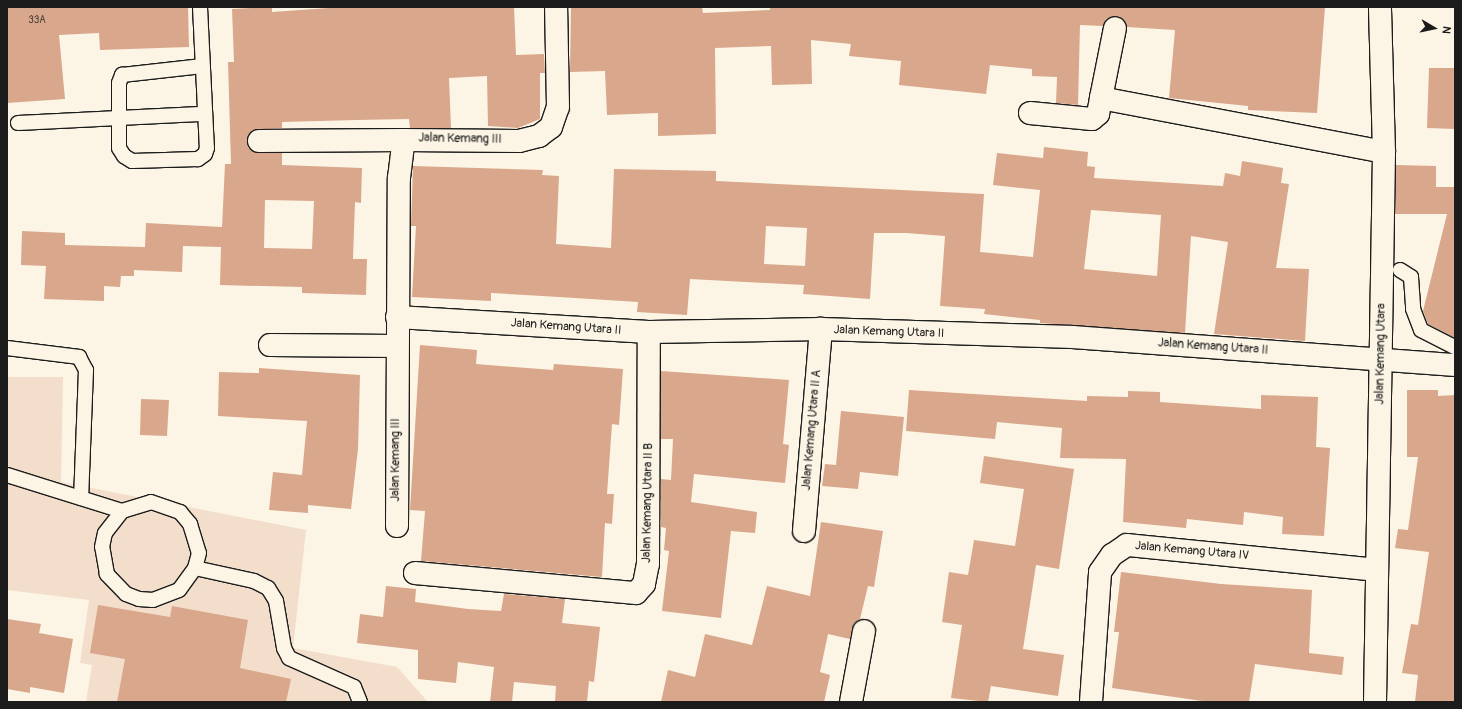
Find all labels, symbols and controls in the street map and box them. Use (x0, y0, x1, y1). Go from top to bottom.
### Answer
north arrow (1414, 8, 1454, 48)
house number: 33A (28, 15, 46, 27)
text: N (1439, 25, 1453, 35)
street label: Jalan Kemang III (418, 131, 502, 147)
street label: Jalan Kemang Utara (1373, 303, 1389, 405)
street label: Jalan Kemang Utara II (510, 316, 622, 338)
street label: Jalan Kemang Utara II (833, 323, 945, 341)
street label: Jalan Kemang Utara II (1157, 336, 1269, 358)
street label: Jalan Kemang Utara II A (800, 369, 824, 491)
street label: Jalan Kemang III (389, 418, 403, 502)
street label: Jalan Kemang Utara II B (640, 443, 656, 563)
street label: Jalan Kemang Utara IV (1134, 539, 1250, 563)

